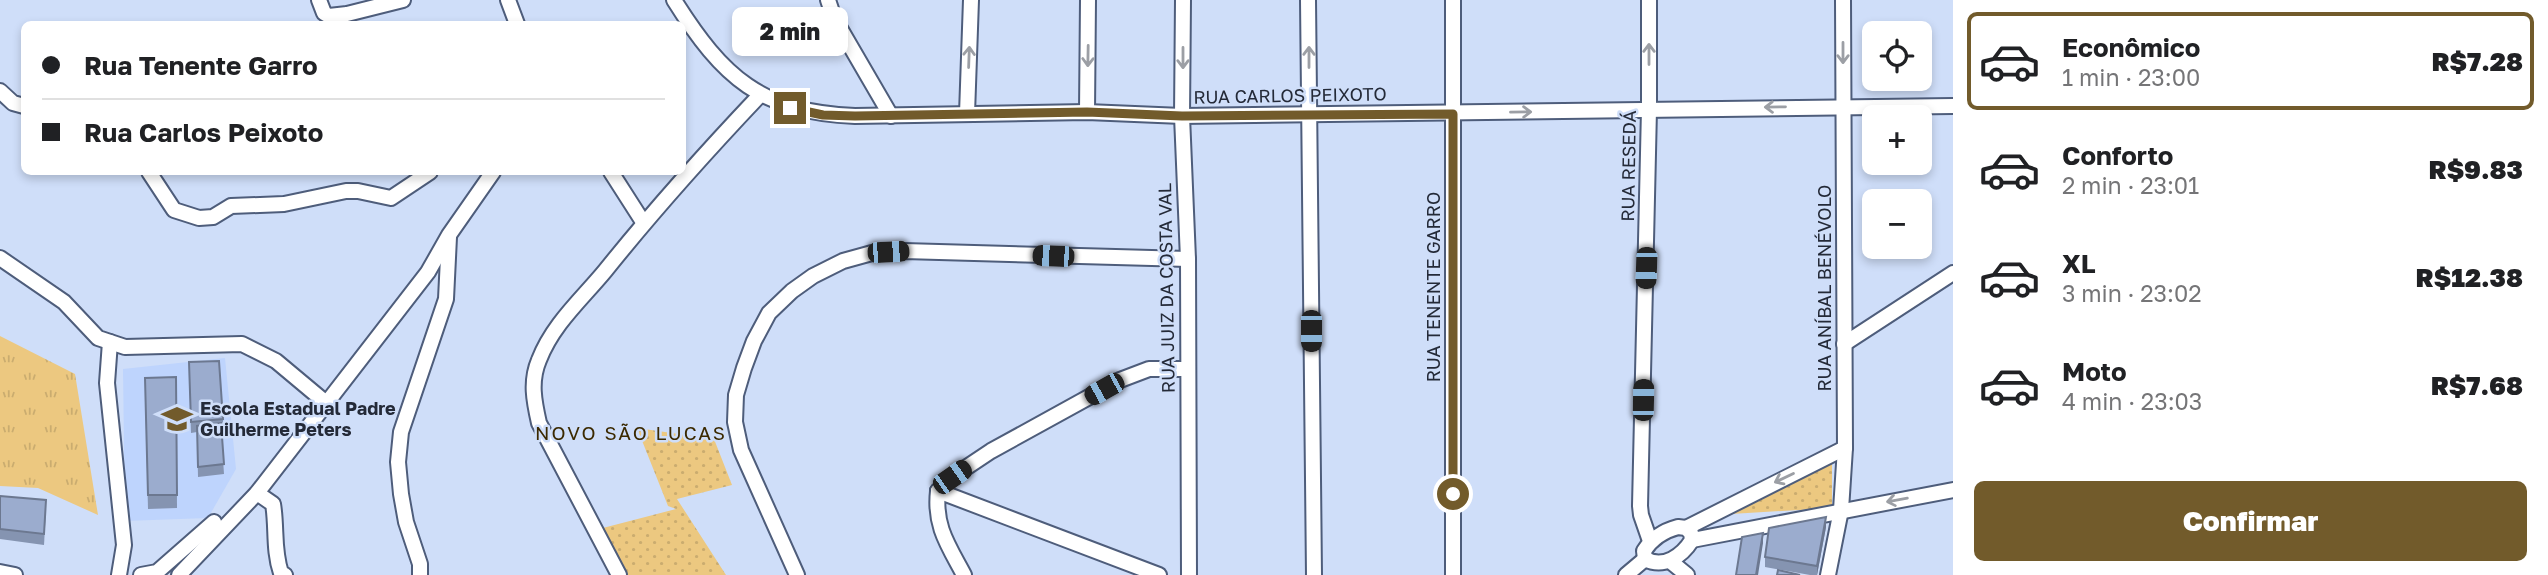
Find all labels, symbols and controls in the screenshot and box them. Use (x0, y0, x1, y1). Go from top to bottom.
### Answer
callout: 2 min (732, 7, 848, 56)
text: 2 min (760, 17, 820, 45)
map controls (1862, 21, 1932, 259)
button: locate (1862, 21, 1932, 91)
icon: car (1978, 30, 2041, 93)
text: Econômico (2062, 32, 2200, 63)
one-way arrow (1836, 41, 1850, 64)
one-way arrow (1642, 43, 1656, 66)
one-way arrow (1081, 44, 1095, 67)
one-way arrow (963, 46, 976, 69)
one-way arrow (1176, 46, 1190, 69)
one-way arrow (1302, 46, 1316, 69)
text: R$7.28 (2431, 46, 2523, 77)
text: Rua Tenente Garro (84, 50, 318, 81)
text: 1 min · 23:00 (2062, 63, 2200, 91)
street label: RUA CARLOS PEIXOTO (1193, 82, 1387, 108)
route end (774, 92, 806, 124)
one-way arrow (1764, 100, 1787, 114)
one-way arrow (1509, 105, 1532, 119)
button: + (1862, 105, 1932, 175)
street label: RUA RESEDÁ (1616, 110, 1640, 222)
text: Rua Carlos Peixoto (84, 117, 323, 148)
icon: car (1978, 138, 2041, 201)
text: Conforto (2062, 140, 2173, 171)
text: R$9.83 (2428, 154, 2523, 185)
text: 2 min · 23:01 (2062, 171, 2199, 199)
street label: RUA JUIZ DA COSTA VAL (1153, 183, 1179, 393)
street label: RUA ANÍBAL BENÉVOLO (1813, 185, 1835, 391)
button: − (1862, 189, 1932, 259)
street label: RUA TENENTE GARRO (1422, 192, 1444, 382)
car (867, 240, 910, 264)
car (1032, 245, 1075, 267)
icon: car (1978, 246, 2041, 309)
car (1635, 247, 1658, 289)
text: XL (2062, 248, 2096, 279)
text: R$12.38 (2416, 262, 2523, 293)
text: 3 min · 23:02 (2062, 279, 2202, 307)
car (1301, 310, 1322, 352)
icon: car (1978, 354, 2041, 417)
text: Moto (2062, 356, 2127, 387)
car (1081, 370, 1128, 408)
text: R$7.68 (2431, 370, 2523, 401)
car (1633, 379, 1654, 421)
text: 4 min · 23:03 (2062, 387, 2202, 415)
place label: Escola Estadual Padre Guilherme Peters (200, 397, 396, 440)
school or university icon: Escola Estadual Padre Guilherme Peters (160, 402, 194, 436)
district label: NOVO SÃO LUCAS (535, 421, 727, 444)
car (929, 456, 976, 498)
one-way arrow (1774, 472, 1795, 485)
route start (1437, 478, 1469, 510)
button: Confirmar (1974, 481, 2527, 561)
one-way arrow (1886, 494, 1909, 507)

